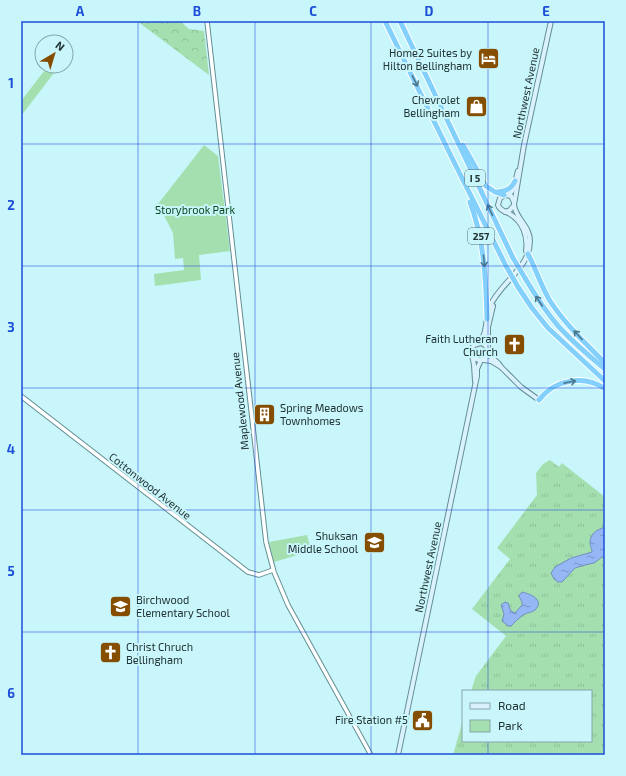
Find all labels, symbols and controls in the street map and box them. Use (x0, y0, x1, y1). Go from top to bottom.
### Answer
text: A (76, 3, 85, 19)
text: B (193, 3, 201, 19)
text: C (309, 3, 317, 19)
text: D (425, 3, 434, 19)
text: E (542, 3, 550, 19)
north arrow (34, 34, 74, 74)
text: N (53, 38, 68, 53)
place label: Home2 Suites by Hilton Bellingham (383, 46, 472, 72)
hotel icon: Home2 Suites by Hilton Bellingham (475, 46, 501, 72)
street label: Northwest Avenue (510, 46, 542, 140)
text: 1 (8, 75, 14, 91)
one-way arrow (412, 75, 419, 87)
place label: Chevrolet Bellingham (403, 93, 460, 119)
shop icon: Chevrolet Bellingham (463, 93, 489, 119)
road number: I 5 (465, 170, 485, 186)
text: 2 (7, 197, 15, 213)
park label: Storybrook Park (155, 203, 236, 216)
one-way arrow (486, 205, 493, 217)
road number: 257 (468, 228, 494, 244)
one-way arrow (480, 254, 487, 267)
one-way arrow (535, 296, 543, 307)
text: 3 (7, 319, 15, 335)
one-way arrow (573, 330, 583, 340)
place label: Faith Lutheran Church (425, 332, 498, 358)
church icon: Faith Lutheran Church (501, 332, 527, 358)
street label: Maplewood Avenue (228, 351, 251, 451)
one-way arrow (563, 377, 576, 385)
building icon: Spring Meadows Townhomes (251, 401, 277, 427)
place label: Spring Meadows Townhomes (280, 401, 364, 427)
text: 4 (7, 441, 15, 457)
street label: Cottonwood Avenue (107, 450, 194, 522)
street label: Northwest Avenue (412, 520, 444, 614)
place label: Shuksan Middle School (288, 529, 359, 555)
school or university icon: Shuksan Middle School (361, 529, 387, 555)
text: 5 (7, 563, 15, 579)
school or university icon: Birchwood Elementary School (108, 593, 134, 619)
place label: Birchwood Elementary School (136, 593, 230, 619)
church icon: Christ Chruch Bellingham (98, 640, 124, 666)
place label: Christ Chruch Bellingham (126, 640, 193, 666)
text: 6 (7, 685, 15, 701)
legend (462, 690, 592, 742)
text: Road (498, 698, 526, 712)
public building icon: Fire Station #5 (410, 707, 436, 733)
place label: Fire Station #5 (335, 713, 408, 726)
text: Park (498, 718, 523, 732)

